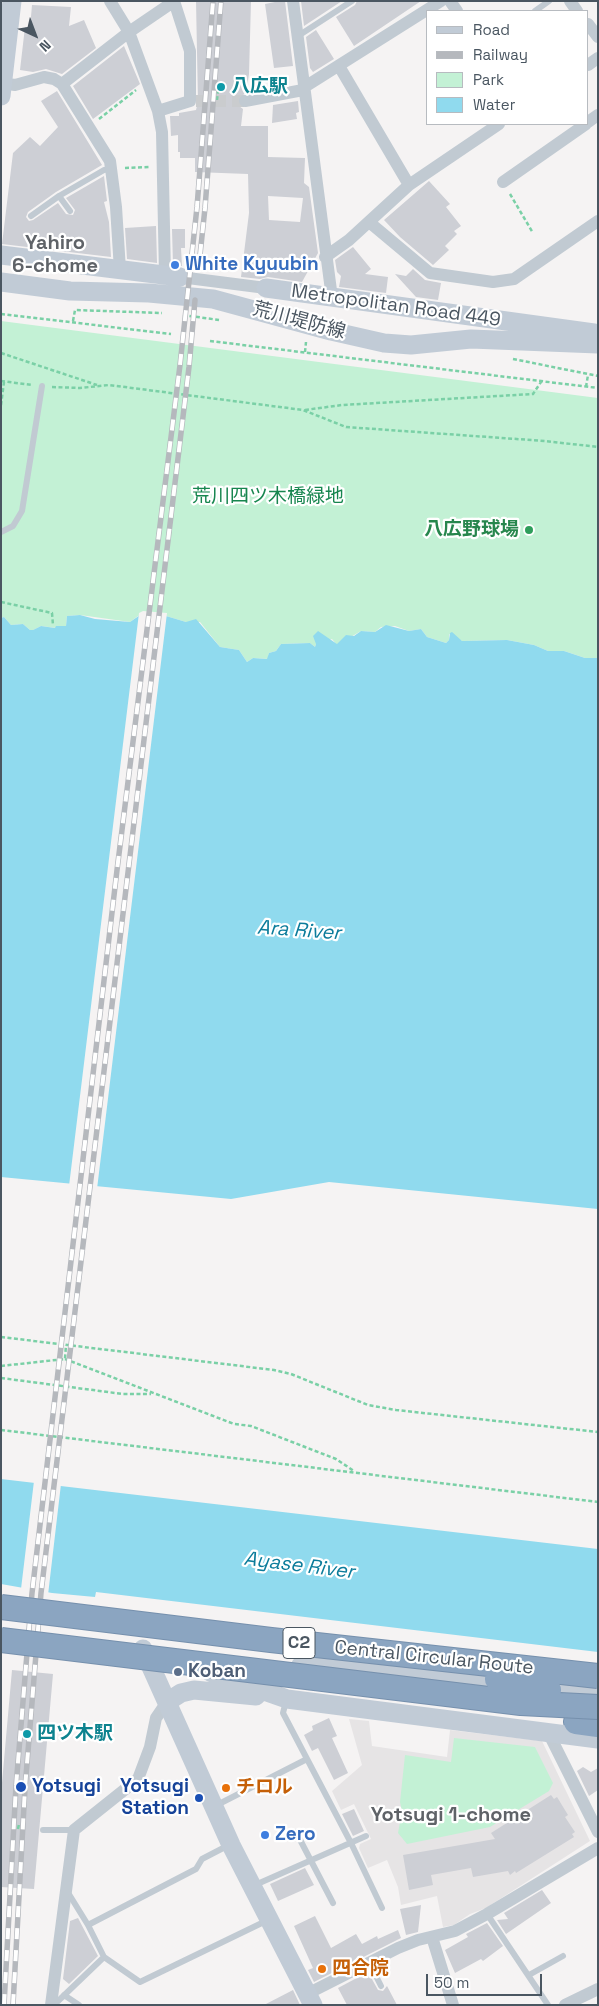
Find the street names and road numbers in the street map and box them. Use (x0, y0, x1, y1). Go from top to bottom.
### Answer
street label: Metropolitan Road 449 (290, 280, 502, 332)
street label: 荒川堤防線 (250, 298, 348, 344)
road number: C2 (283, 1628, 315, 1659)
street label: Central Circular Route (333, 1636, 535, 1680)

